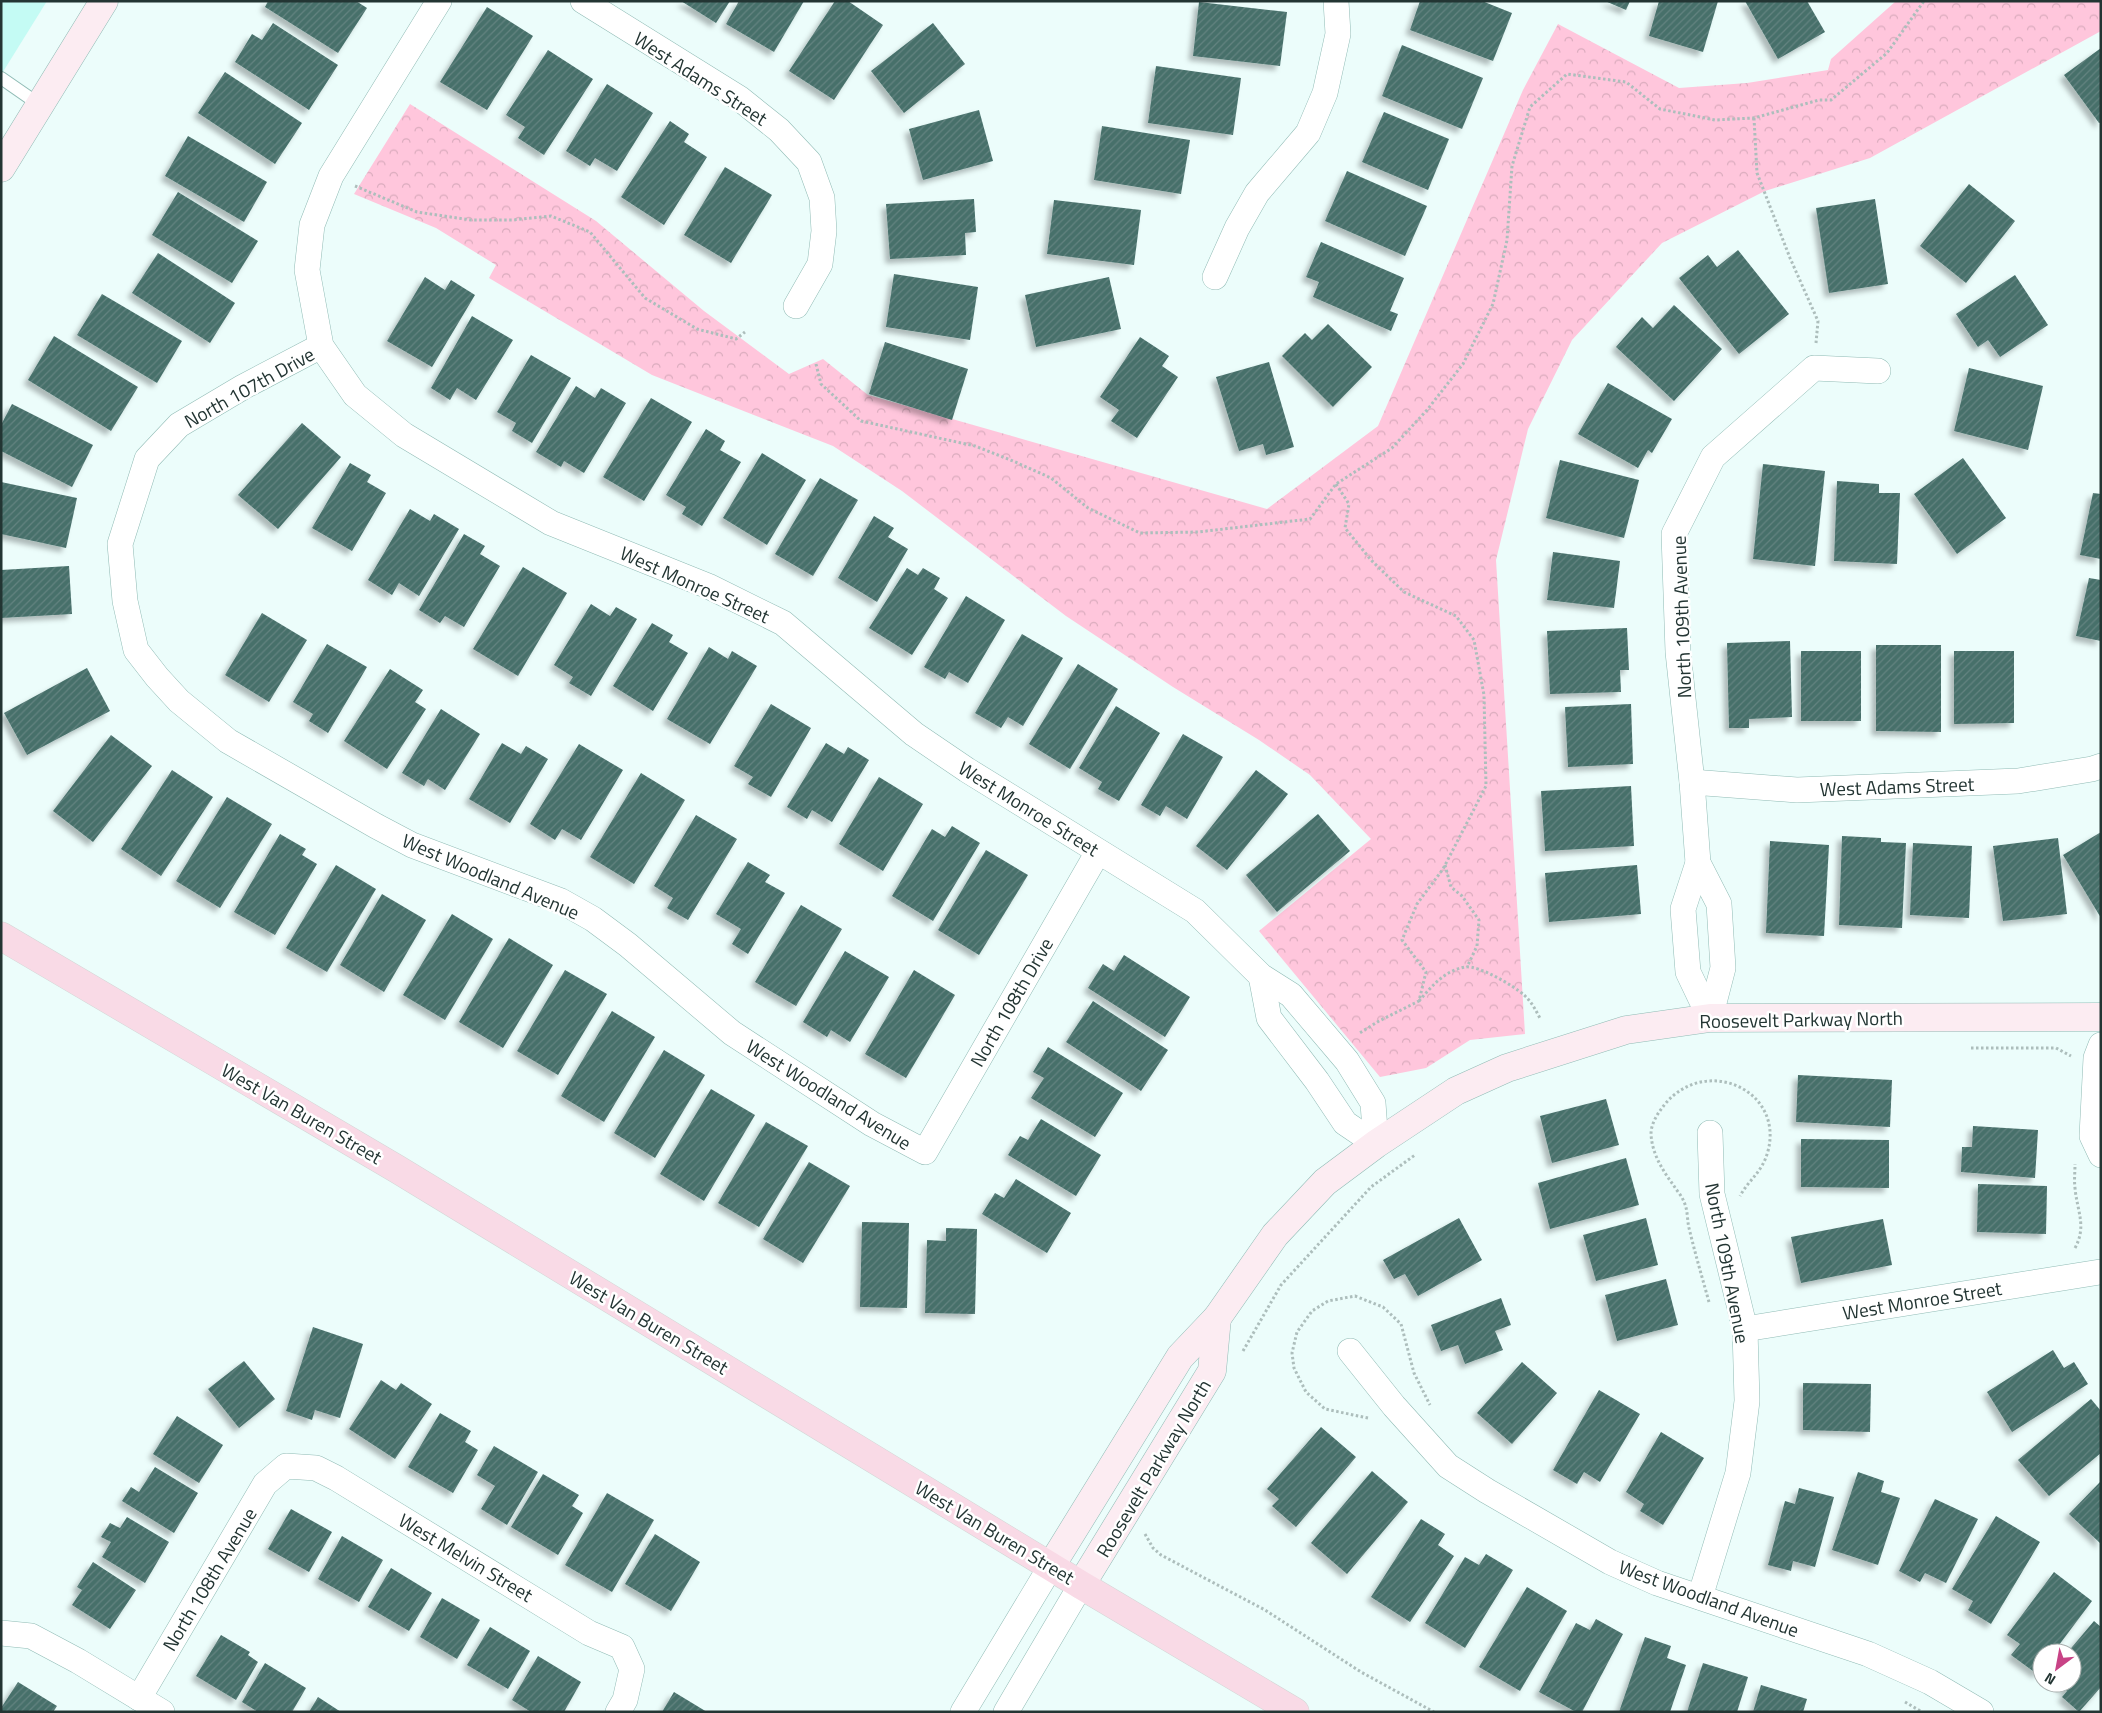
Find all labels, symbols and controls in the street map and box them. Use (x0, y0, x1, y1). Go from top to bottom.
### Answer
street label: West Adams Street (628, 24, 774, 132)
street label: North 107th Drive (179, 339, 319, 435)
street label: North 109th Avenue (1664, 535, 1698, 699)
street label: West Monroe Street (616, 538, 775, 630)
street label: West Monroe Street (953, 753, 1105, 863)
street label: West Adams Street (1819, 769, 1975, 803)
street label: West Woodland Avenue (398, 826, 584, 926)
street label: North 108th Drive (962, 932, 1060, 1072)
street label: Roosevelt Parkway North (1699, 1003, 1903, 1035)
street label: West Woodland Avenue (741, 1031, 917, 1157)
street label: West Van Buren Street (216, 1055, 388, 1171)
street label: North 109th Avenue (1698, 1180, 1758, 1346)
street label: West Van Buren Street (564, 1263, 734, 1381)
street label: West Monroe Street (1840, 1273, 2004, 1327)
street label: Roosevelt Parkway North (1088, 1373, 1218, 1563)
street label: West Van Buren Street (910, 1473, 1080, 1591)
street label: North 108th Avenue (155, 1502, 263, 1656)
street label: West Melvin Street (393, 1505, 539, 1609)
street label: West Woodland Avenue (1615, 1552, 1803, 1644)
north arrow (2032, 1643, 2082, 1693)
text: N (2040, 1668, 2060, 1691)

